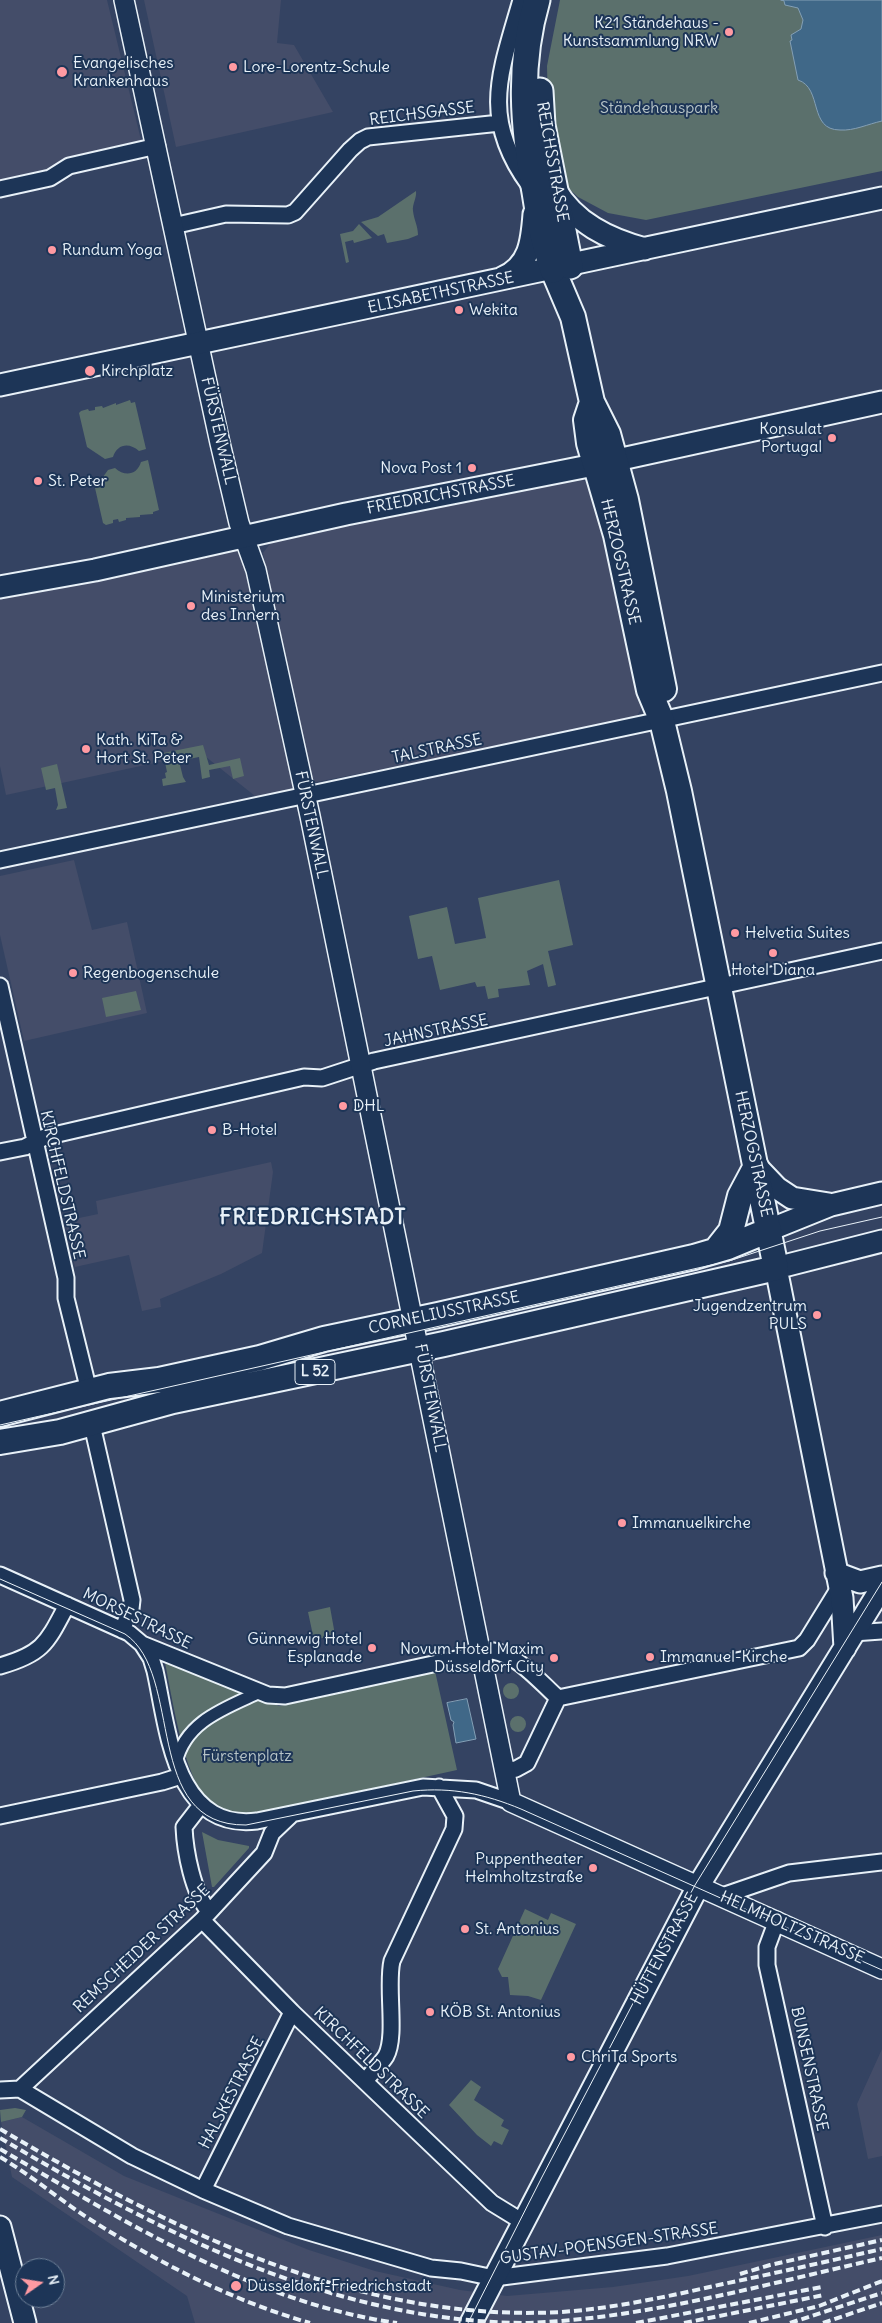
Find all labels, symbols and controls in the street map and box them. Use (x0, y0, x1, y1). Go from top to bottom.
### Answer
place label: K21 Ständehaus - Kunstsammlung NRW (563, 13, 719, 51)
marker: K21 Ständehaus - Kunstsammlung NRW (723, 26, 735, 38)
place label: Evangelisches Krankenhaus (73, 53, 174, 91)
place label: Lore-Lorentz-Schule (243, 57, 390, 77)
marker: Lore-Lorentz-Schule (227, 61, 239, 73)
marker: Evangelisches Krankenhaus (55, 65, 69, 79)
street label: REICHSGASSE (368, 98, 476, 130)
park label: Ständehauspark (600, 98, 718, 118)
street label: REICHSSTRASSE (532, 100, 572, 224)
place label: Rundum Yoga (62, 240, 162, 260)
marker: Rundum Yoga (46, 244, 58, 256)
street label: ELISABETHSTRASSE (366, 268, 516, 318)
place label: Wekita (469, 300, 518, 320)
marker: Wekita (453, 304, 465, 316)
place label: Kirchplatz (101, 361, 173, 381)
marker: Kirchplatz (83, 364, 97, 378)
street label: FÜRSTENWALL (196, 375, 240, 487)
place label: Konsulat Portugal (759, 419, 822, 457)
marker: Konsulat Portugal (826, 432, 838, 444)
place label: Nova Post 1 (380, 458, 462, 478)
marker: Nova Post 1 (466, 462, 478, 474)
place label: St. Peter (48, 471, 107, 491)
street label: FRIEDRICHSTRASSE (365, 471, 517, 519)
marker: St. Peter (32, 475, 44, 487)
street label: HERZOGSTRASSE (596, 497, 644, 627)
place label: Ministerium des Innern (201, 587, 285, 625)
marker: Ministerium des Innern (185, 600, 197, 612)
place label: Kath. KiTa & Hort St. Peter (96, 730, 191, 768)
street label: TALSTRASSE (390, 730, 484, 768)
marker: Kath. KiTa & Hort St. Peter (80, 743, 92, 755)
street label: FÜRSTENWALL (290, 769, 332, 881)
place label: Helvetia Suites (745, 923, 850, 943)
marker: Helvetia Suites (729, 927, 741, 939)
marker: Hotel Diana (767, 947, 779, 959)
place label: Hotel Diana (731, 960, 815, 980)
place label: Regenbogenschule (83, 963, 219, 983)
marker: Regenbogenschule (67, 967, 79, 979)
street label: JAHNSTRASSE (382, 1011, 490, 1051)
street label: HERZOGSTRASSE (730, 1089, 776, 1219)
place label: DHL (353, 1096, 385, 1116)
marker: DHL (337, 1100, 349, 1112)
street label: KIRCHFELDSTRASSE (36, 1109, 88, 1261)
place label: B-Hotel (222, 1120, 277, 1140)
marker: B-Hotel (206, 1124, 218, 1136)
district label: FRIEDRICHSTADT (218, 1205, 408, 1231)
street label: CORNELIUSSTRASSE (367, 1288, 521, 1338)
place label: Jugendzentrum PULS (693, 1296, 807, 1334)
marker: Jugendzentrum PULS (811, 1309, 823, 1321)
street label: FÜRSTENWALL (410, 1342, 450, 1454)
road number: L 52 (295, 1360, 335, 1384)
place label: Immanuelkirche (632, 1513, 751, 1533)
marker: Immanuelkirche (616, 1517, 628, 1529)
street label: MORSESTRASSE (79, 1584, 195, 1654)
place label: Günnewig Hotel Esplanade (247, 1629, 362, 1667)
place label: Novum Hotel Maxim Düsseldorf City (400, 1639, 544, 1677)
marker: Günnewig Hotel Esplanade (366, 1642, 378, 1654)
place label: Immanuel-Kirche (660, 1647, 787, 1667)
marker: Immanuel-Kirche (644, 1651, 656, 1663)
marker: Novum Hotel Maxim Düsseldorf City (548, 1652, 560, 1664)
park label: Fürstenplatz (202, 1746, 292, 1766)
place label: Puppentheater Helmholtzstraße (465, 1849, 583, 1887)
marker: Puppentheater Helmholtzstraße (587, 1862, 599, 1874)
street label: REMSCHEIDER STRASSE (70, 1881, 214, 2017)
street label: HELMHOLTZSTRASSE (717, 1888, 867, 1968)
street label: HÜTTENSTRASSE (627, 1890, 703, 2008)
place label: St. Antonius (475, 1919, 559, 1939)
marker: St. Antonius (459, 1923, 471, 1935)
place label: KÖB St. Antonius (440, 2002, 561, 2022)
street label: KIRCHFELDSTRASSE (310, 2003, 432, 2123)
street label: BUNSENSTRASSE (786, 2005, 832, 2133)
marker: KÖB St. Antonius (424, 2006, 436, 2018)
street label: HALSKESTRASSE (195, 2034, 269, 2152)
place label: ChriTa Sports (581, 2047, 677, 2067)
marker: ChriTa Sports (565, 2051, 577, 2063)
street label: GUSTAV-POENSGEN-STRASSE (499, 2219, 719, 2269)
north arrow (15, 2258, 65, 2308)
text: N (44, 2273, 64, 2287)
place label: Düsseldorf-Friedrichstadt (247, 2276, 431, 2296)
marker: Düsseldorf-Friedrichstadt (229, 2279, 243, 2293)

